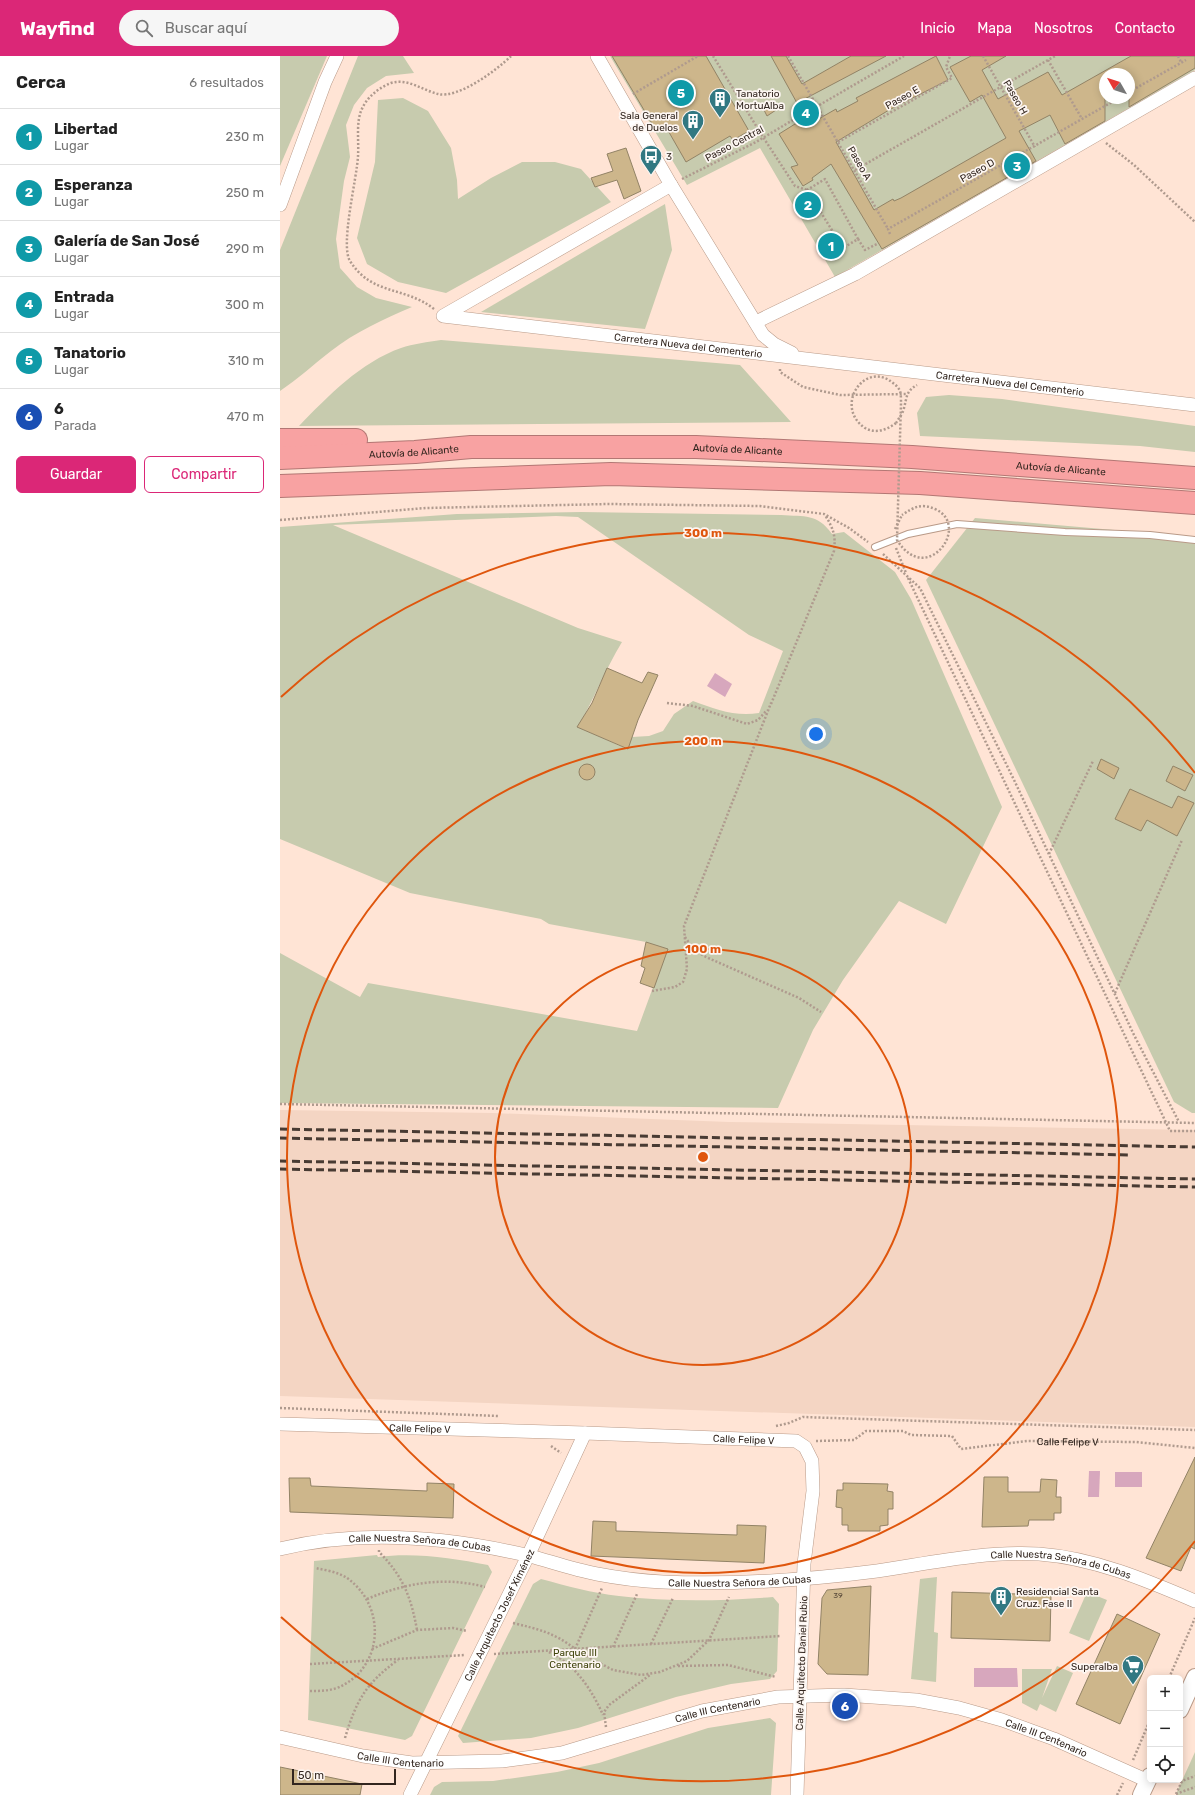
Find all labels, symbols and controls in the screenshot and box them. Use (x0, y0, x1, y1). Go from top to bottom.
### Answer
search box (119, 10, 399, 46)
text: Wayfind (20, 17, 95, 40)
icon: search (133, 17, 155, 39)
text: Buscar aquí (165, 19, 247, 37)
text: Inicio (920, 20, 955, 37)
text: Mapa (977, 20, 1012, 37)
text: Nosotros (1034, 20, 1093, 37)
text: Contacto (1115, 20, 1175, 37)
north arrow (1099, 68, 1135, 104)
text: Cerca (16, 72, 66, 92)
text: 6 resultados (189, 75, 264, 90)
pin: 5 (668, 78, 694, 108)
street label: Paseo H (1000, 78, 1030, 117)
street label: Paseo E (883, 84, 921, 112)
building icon: Tanatorio MortuAlba (707, 86, 733, 119)
place label: Tanatorio MortuAlba (736, 88, 784, 112)
pin: 4 (793, 98, 819, 128)
building icon: Sala General de Duelos (680, 108, 706, 141)
place label: Sala General de Duelos (620, 110, 678, 134)
text: Libertad (54, 120, 118, 138)
street label: Paseo Central (703, 123, 766, 164)
text: 1 (26, 129, 32, 144)
text: 230 m (226, 129, 264, 144)
text: Lugar (54, 138, 89, 153)
bus stop icon: 3 (638, 143, 664, 176)
street label: Paseo A (845, 144, 874, 183)
place label: 3 (666, 151, 672, 163)
pin: 3 (1004, 151, 1030, 181)
street label: Paseo D (958, 156, 997, 185)
text: Esperanza (54, 176, 133, 194)
text: 2 (25, 185, 33, 200)
text: 250 m (226, 185, 264, 200)
pin: 2 (795, 190, 821, 220)
text: Lugar (54, 194, 89, 209)
pin: 1 (818, 231, 844, 261)
text: Galería de San José (54, 232, 200, 250)
text: 3 (25, 241, 33, 256)
text: 290 m (226, 241, 264, 256)
text: Lugar (54, 250, 89, 265)
text: Entrada (54, 288, 114, 306)
text: 4 (25, 297, 33, 312)
text: 300 m (225, 297, 264, 312)
text: Lugar (54, 306, 89, 321)
street label: Carretera Nueva del Cementerio (614, 331, 763, 361)
text: Tanatorio (54, 344, 126, 362)
text: 5 (25, 353, 33, 368)
text: 310 m (228, 353, 264, 368)
text: Lugar (54, 362, 89, 377)
street label: Carretera Nueva del Cementerio (935, 369, 1085, 399)
text: 6 (54, 400, 64, 418)
text: 6 (25, 409, 33, 424)
text: 470 m (226, 409, 264, 424)
text: Parada (54, 418, 96, 433)
street label: Autovía de Alicante (693, 442, 783, 458)
street label: Autovía de Alicante (369, 443, 460, 461)
button: Guardar (16, 456, 136, 493)
button: Compartir (144, 456, 264, 493)
street label: Autovía de Alicante (1016, 460, 1107, 478)
text: 300 m (684, 526, 722, 540)
your location (806, 724, 826, 744)
text: 200 m (684, 734, 722, 748)
text: 100 m (685, 942, 721, 956)
centre of rings (696, 1150, 710, 1164)
street label: Calle Felipe V (389, 1422, 451, 1436)
street label: Calle Felipe V (713, 1433, 775, 1447)
street label: Calle Felipe V (1037, 1436, 1099, 1449)
street label: Calle Nuestra Señora de Cubas (348, 1532, 492, 1555)
street label: Calle Arquitecto Josef Ximénez (462, 1547, 537, 1683)
street label: Calle Nuestra Señora de Cubas (990, 1549, 1133, 1582)
street label: Calle Nuestra Señora de Cubas (668, 1573, 812, 1590)
building icon: Residencial Santa Cruz. Fase II (988, 1584, 1014, 1617)
place label: Residencial Santa Cruz. Fase II (1016, 1586, 1099, 1610)
house number: 39 (833, 1591, 843, 1600)
street label: Calle Arquitecto Daniel Rubio (794, 1595, 810, 1731)
park label: Parque III Centenario (549, 1647, 601, 1671)
supermarket icon: Superalba (1120, 1653, 1146, 1686)
place label: Superalba (1071, 1661, 1118, 1673)
map controls (1147, 1675, 1183, 1783)
button: + (1147, 1675, 1183, 1711)
pin: 6 (832, 1691, 858, 1721)
street label: Calle III Centenario (674, 1695, 762, 1726)
button: − (1147, 1711, 1183, 1747)
street label: Calle III Centenario (1004, 1717, 1089, 1760)
button: locate (1147, 1747, 1183, 1783)
street label: Calle III Centenario (356, 1750, 444, 1770)
scale bar (292, 1767, 396, 1786)
text: 50 m (298, 1769, 324, 1782)

